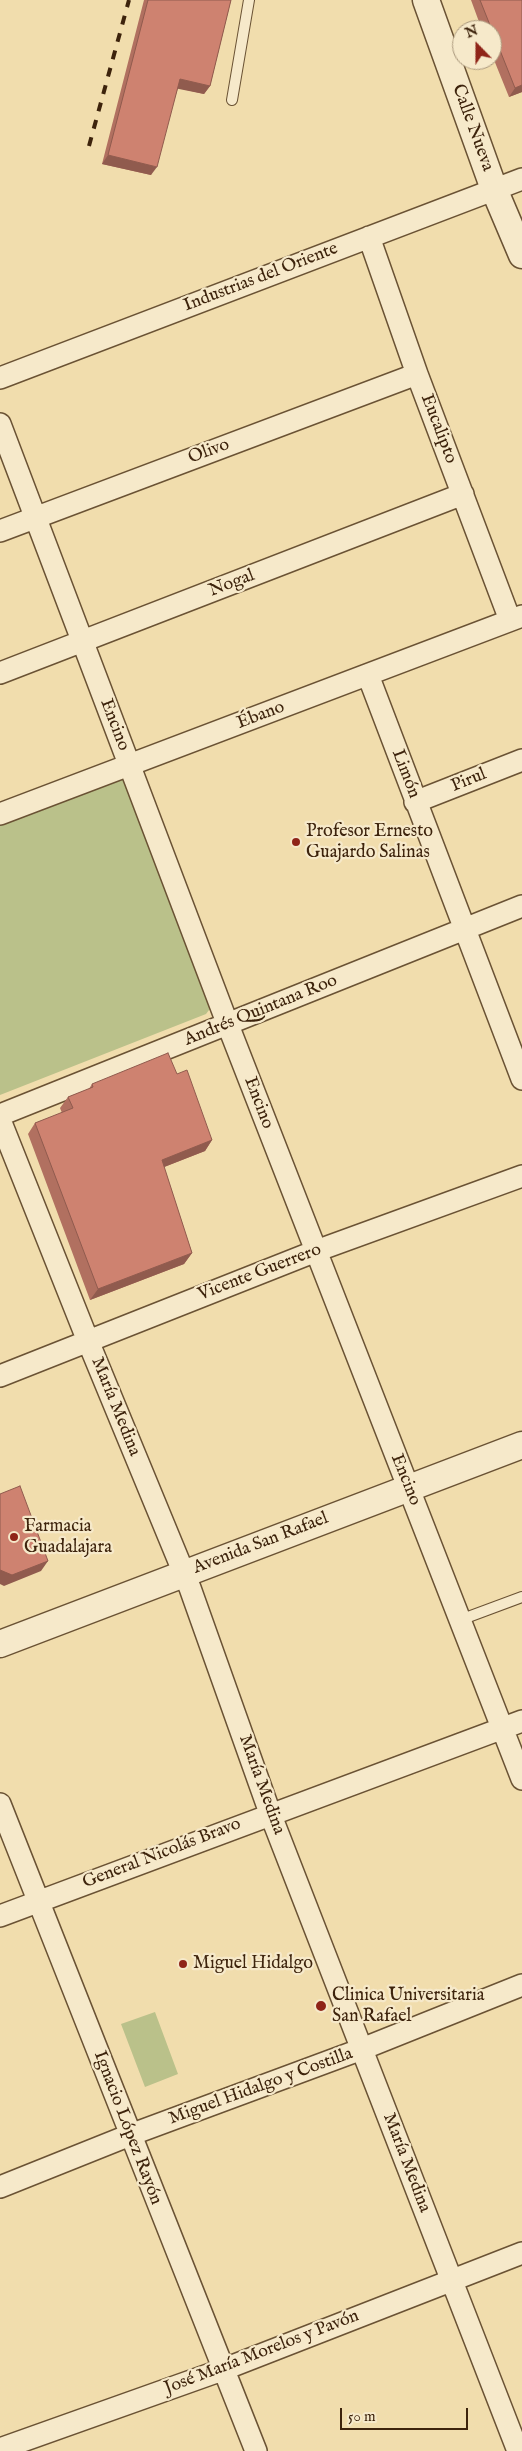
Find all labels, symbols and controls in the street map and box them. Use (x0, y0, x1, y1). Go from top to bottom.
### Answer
north arrow (452, 20, 502, 70)
text: N (463, 21, 481, 43)
street label: Calle Nueva (446, 82, 498, 174)
street label: Industrias del Oriente (181, 239, 341, 317)
street label: Eucalipto (415, 391, 461, 467)
street label: Olivo (186, 435, 232, 469)
street label: Nogal (206, 565, 258, 603)
street label: Encino (94, 696, 134, 754)
street label: Ébano (234, 697, 288, 735)
street label: Limón (386, 746, 424, 802)
street label: Pirul (448, 764, 490, 798)
place label: Profesor Ernesto Guajardo Salinas (306, 821, 433, 864)
marker: Profesor Ernesto Guajardo Salinas (290, 836, 302, 848)
street label: Andrés Quintana Roo (181, 970, 341, 1052)
street label: Encino (238, 1074, 278, 1132)
street label: Vicente Guerrero (195, 1240, 325, 1306)
street label: María Medina (85, 1354, 145, 1460)
street label: Encino (385, 1451, 425, 1509)
street label: Avenida San Rafael (190, 1508, 332, 1580)
place label: Farmacia Guadalajara (24, 1516, 112, 1558)
marker: Farmacia Guadalajara (8, 1531, 20, 1543)
street label: María Medina (233, 1732, 289, 1838)
street label: General Nicolás Bravo (80, 1814, 244, 1894)
place label: Miguel Hidalgo (193, 1953, 313, 1975)
marker: Miguel Hidalgo (177, 1958, 189, 1970)
place label: Clinica Universitaria San Rafael (332, 1985, 484, 2028)
marker: Clinica Universitaria San Rafael (314, 1999, 328, 2013)
street label: Miguel Hidalgo y Costilla (166, 2044, 356, 2130)
street label: Ignacio López Rayón (88, 2048, 166, 2208)
street label: María Medina (377, 2110, 435, 2216)
street label: José María Morelos y Pavón (162, 2306, 362, 2400)
scale bar (342, 2398, 470, 2430)
text: 50 m (348, 2407, 376, 2426)

